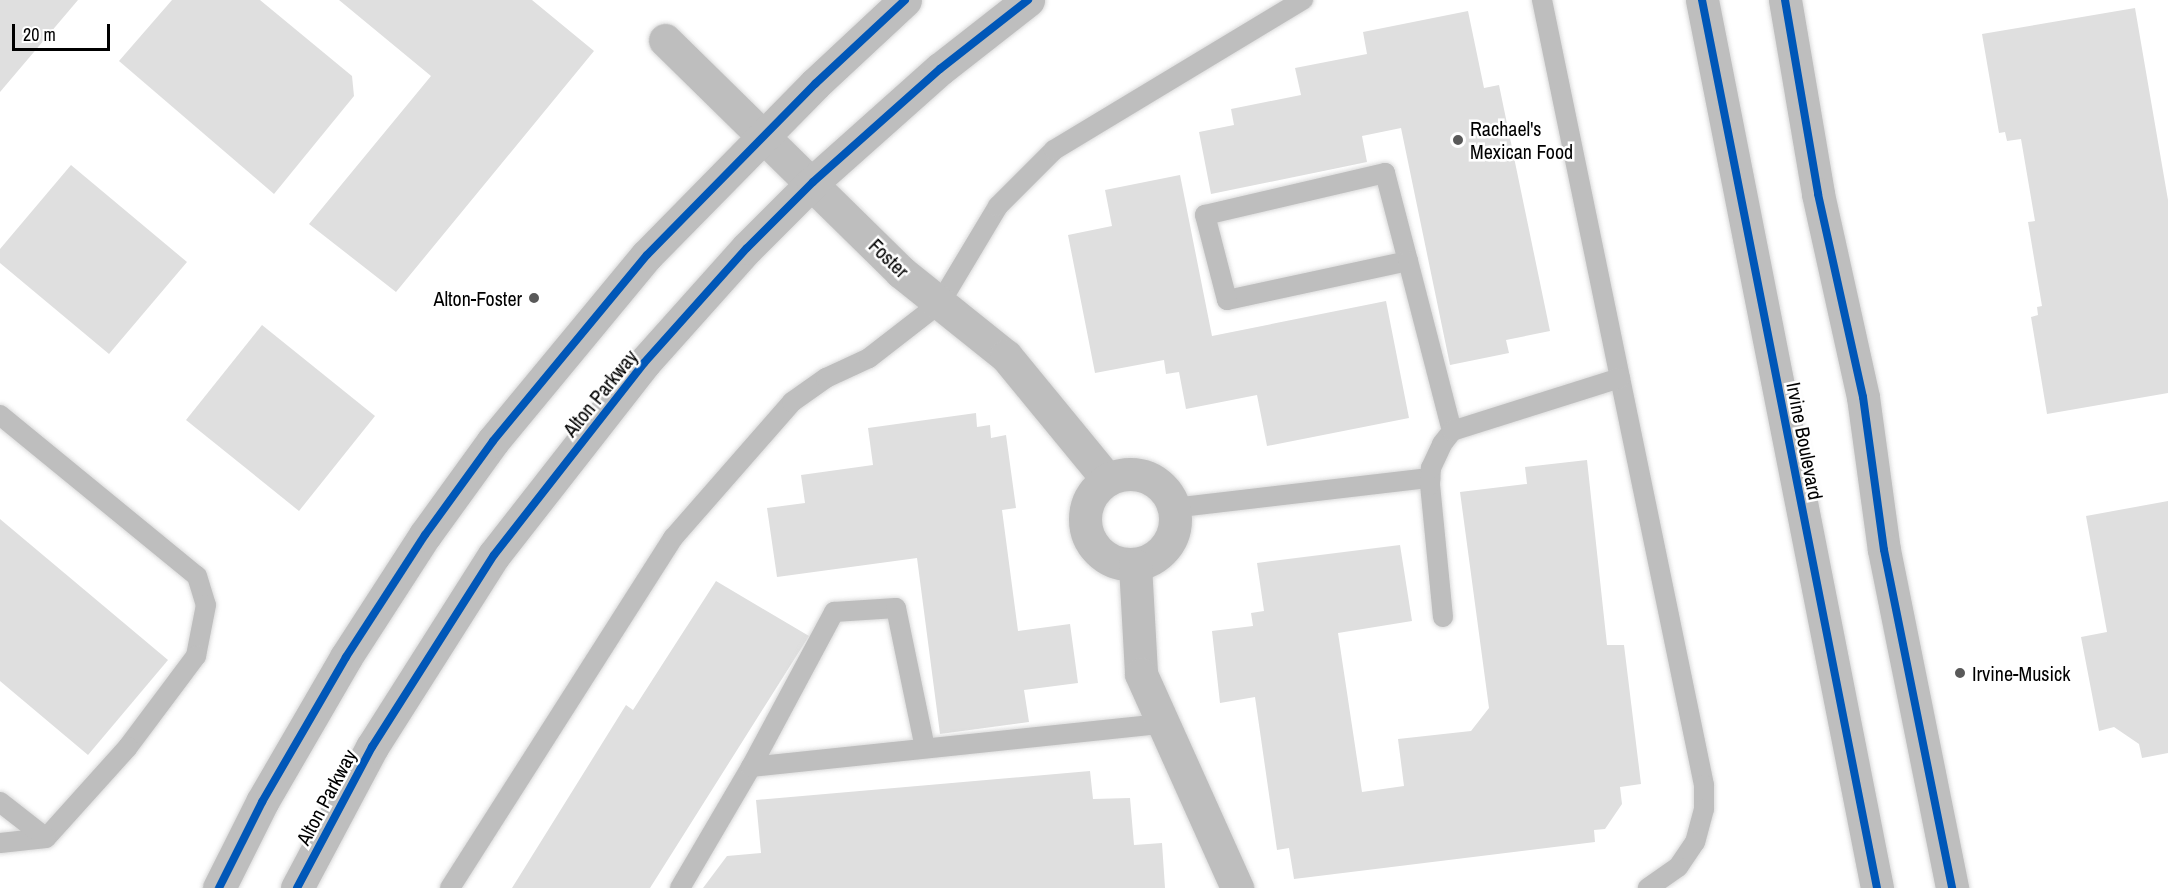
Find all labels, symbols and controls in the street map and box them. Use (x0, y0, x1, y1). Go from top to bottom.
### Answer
scale bar (15, 12, 112, 50)
text: 20 m (23, 22, 56, 47)
place label: Rachael's Mexican Food (1470, 116, 1573, 163)
marker: Rachael's Mexican Food (1451, 133, 1465, 147)
street label: Foster (864, 234, 914, 282)
place label: Alton-Foster (433, 286, 522, 310)
marker: Alton-Foster (527, 291, 541, 305)
street label: Alton Parkway (558, 345, 642, 441)
street label: Irvine Boulevard (1782, 380, 1828, 502)
place label: Irvine-Musick (1972, 661, 2070, 685)
marker: Irvine-Musick (1953, 666, 1967, 680)
street label: Alton Parkway (291, 745, 361, 849)

